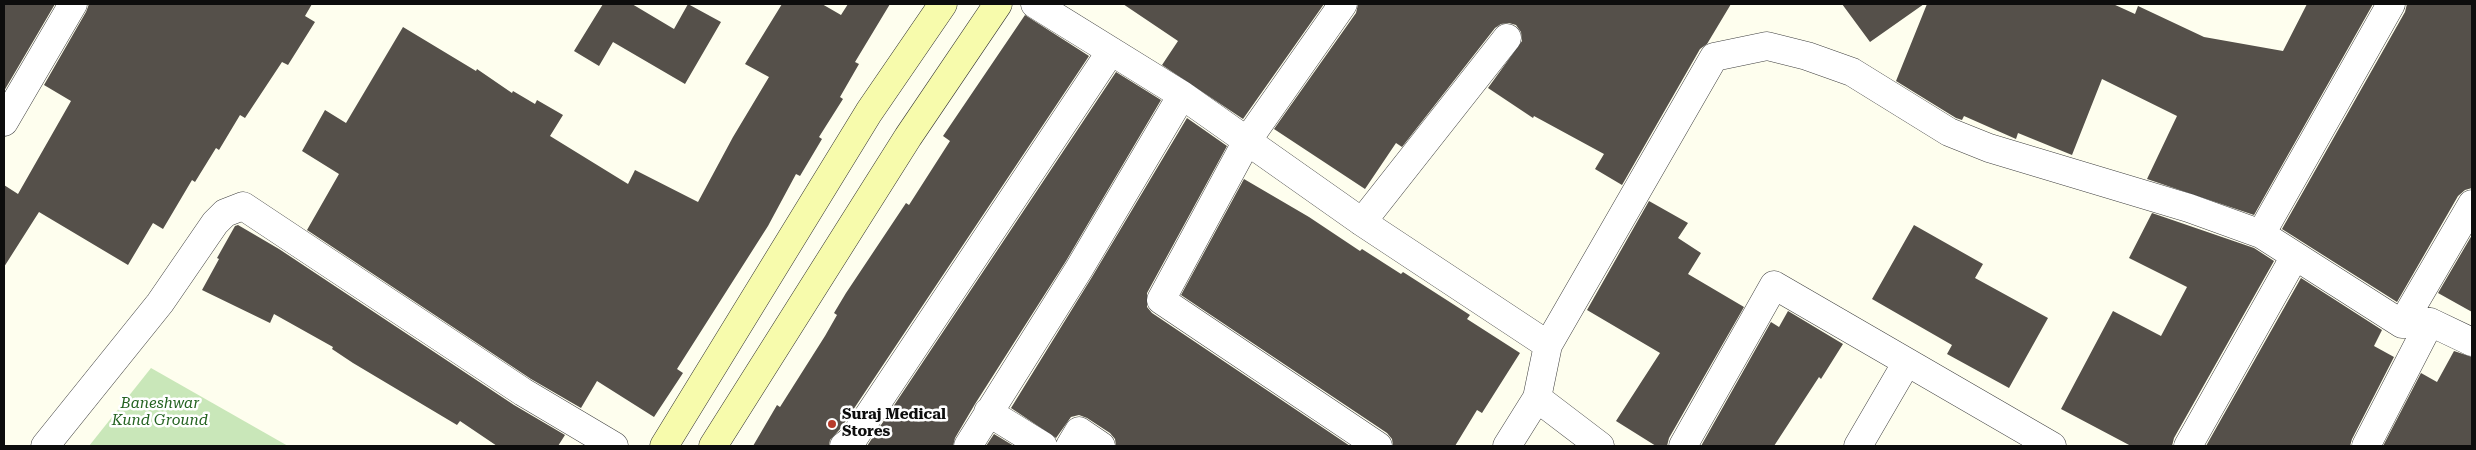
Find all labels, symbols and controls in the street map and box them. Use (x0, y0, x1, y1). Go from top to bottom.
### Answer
park label: Baneshwar Kund Ground (112, 395, 208, 430)
place label: Suraj Medical Stores (842, 406, 946, 441)
marker: Suraj Medical Stores (826, 418, 838, 430)

